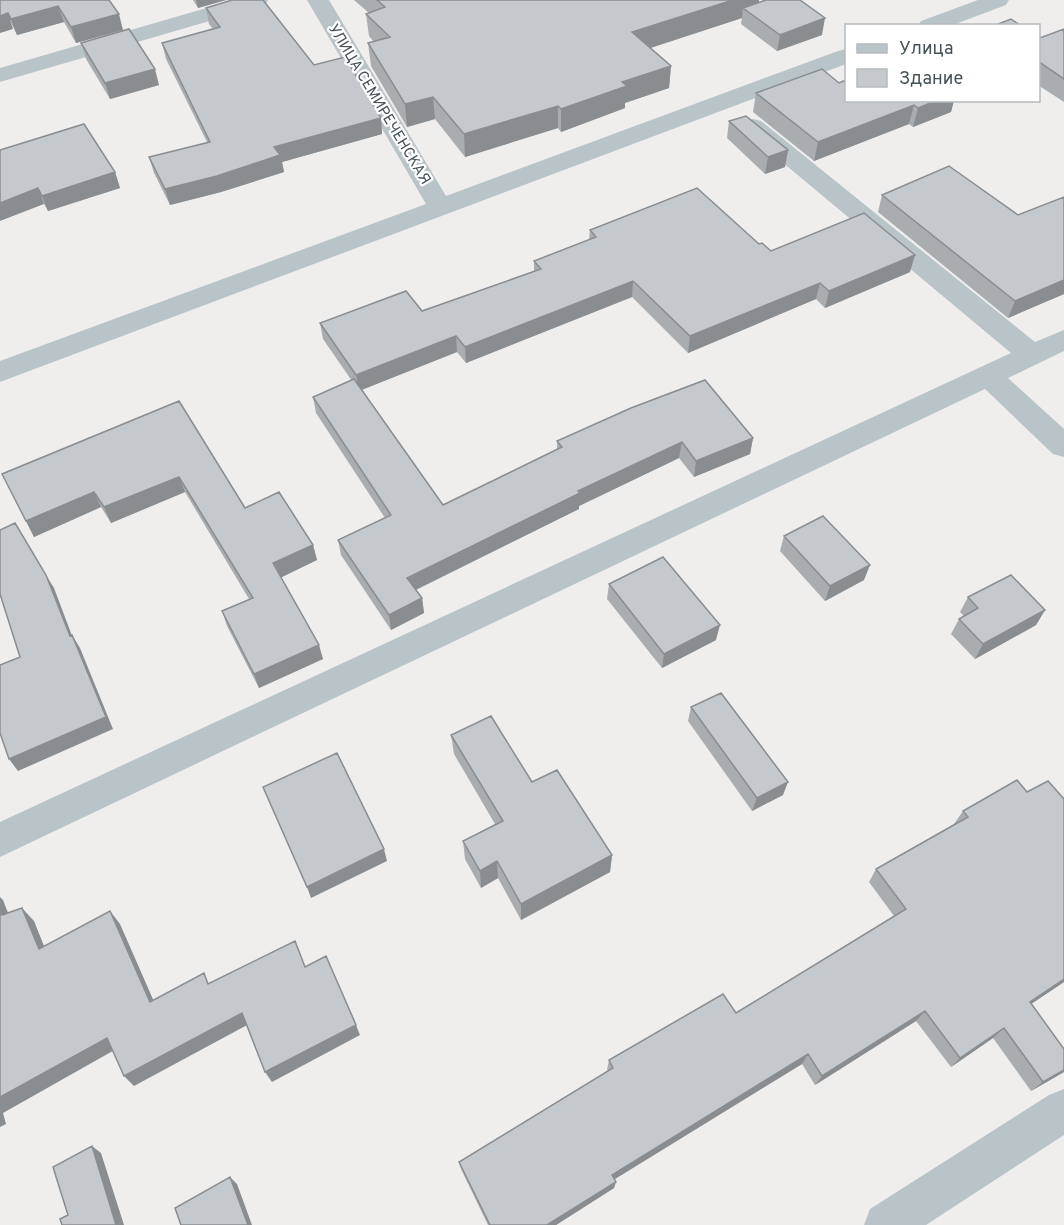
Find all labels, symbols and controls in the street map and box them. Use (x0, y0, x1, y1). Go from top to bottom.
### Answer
street label: УЛИЦА СЕМИРЕЧЕНСКАЯ (323, 21, 434, 189)
legend (845, 24, 1040, 102)
text: Улица (899, 38, 953, 61)
text: Здание (899, 68, 963, 91)

